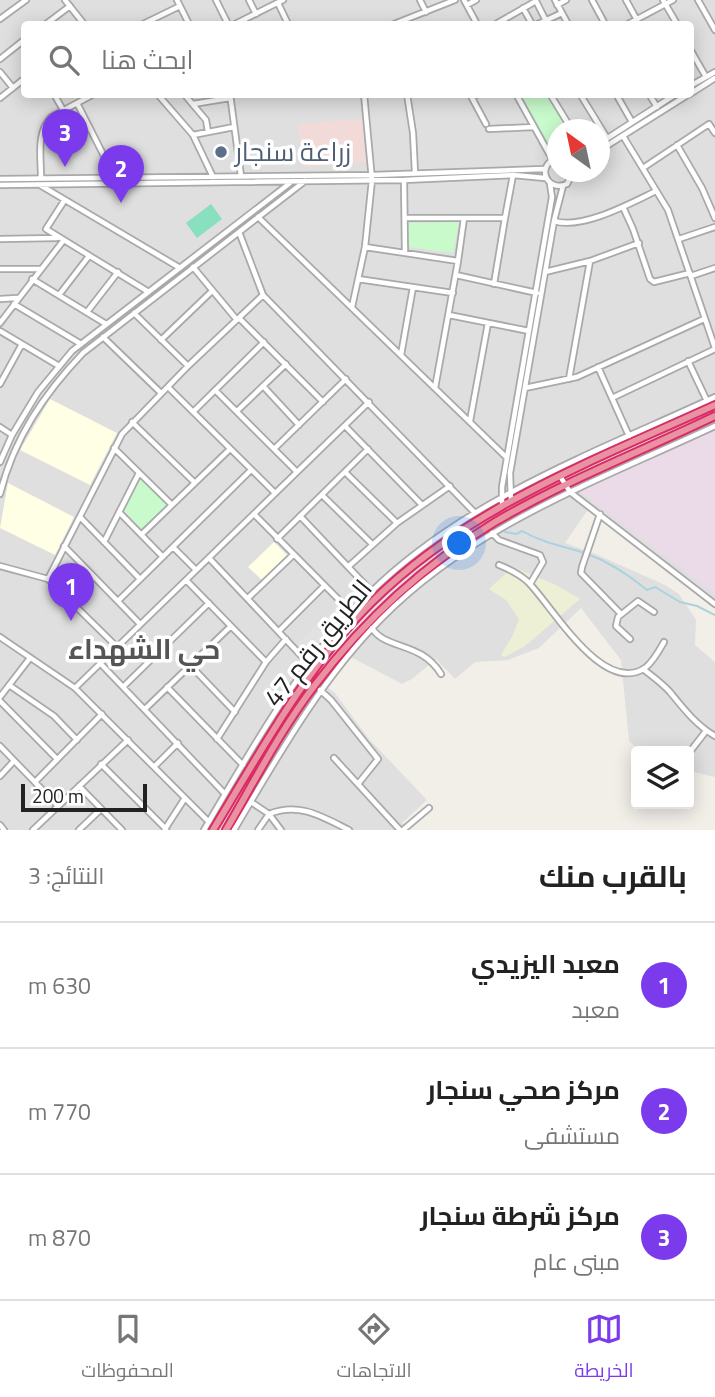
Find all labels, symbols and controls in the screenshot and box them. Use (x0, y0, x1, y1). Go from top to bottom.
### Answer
search box (21, 21, 694, 98)
text: ابحث هنا (101, 40, 194, 79)
icon: search (45, 41, 83, 79)
pin: 3 (42, 109, 88, 167)
north arrow (547, 119, 610, 182)
place label: زراعة سنجار (233, 132, 351, 171)
marker: زراعة سنجار (213, 144, 229, 160)
pin: 2 (98, 145, 144, 203)
your location (442, 526, 476, 560)
pin: 1 (48, 563, 94, 621)
street label: الطريق رقم 47 (254, 571, 381, 715)
district label: حي الشهداء (68, 627, 220, 672)
map controls (631, 746, 694, 809)
button: layers (631, 746, 694, 809)
scale bar (21, 781, 147, 813)
text: 200 m (32, 781, 84, 810)
text: بالقرب منك (539, 853, 687, 899)
text: النتائج: 3 (28, 858, 104, 893)
text: معبد اليزيدي (471, 944, 620, 983)
text: 630 m (28, 968, 91, 1003)
text: 1 (658, 968, 670, 1003)
text: معبد (572, 992, 620, 1027)
text: مركز صحي سنجار (427, 1070, 620, 1109)
text: 770 m (28, 1094, 91, 1129)
text: 2 (658, 1094, 670, 1129)
text: مستشفى (524, 1118, 620, 1153)
text: مركز شرطة سنجار (420, 1196, 620, 1235)
text: 870 m (28, 1220, 91, 1255)
text: 3 (658, 1220, 670, 1255)
text: مبنى عام (533, 1244, 620, 1279)
tab: المحفوظات (81, 1310, 174, 1388)
tab: الاتجاهات (336, 1310, 412, 1388)
tab: الخريطة (574, 1310, 634, 1388)

